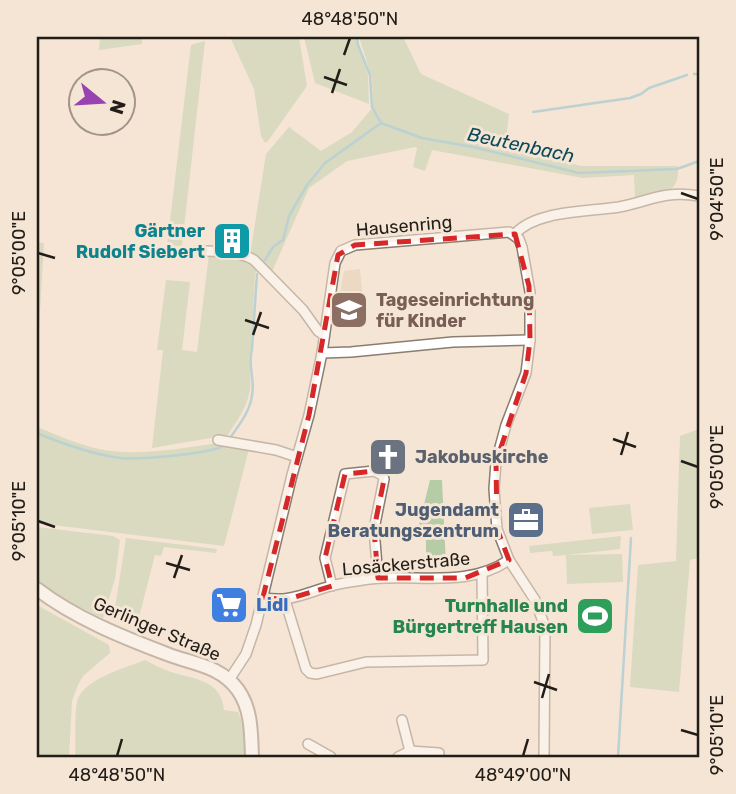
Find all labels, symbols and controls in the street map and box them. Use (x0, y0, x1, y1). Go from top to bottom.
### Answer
text: 48°48'50"N (302, 8, 398, 30)
north arrow (66, 66, 136, 136)
text: N (105, 97, 131, 117)
water label: Beutenbach (465, 122, 577, 168)
text: 9°04'50"E (706, 157, 728, 241)
text: 9°05'00"E (8, 211, 30, 295)
street label: Hausenring (355, 211, 453, 241)
place label: Gärtner Rudolf Siebert (76, 220, 205, 263)
building icon: Gärtner Rudolf Siebert (211, 220, 253, 262)
school or university icon: Tageseinrichtung für Kinder (328, 289, 370, 331)
place label: Tageseinrichtung für Kinder (376, 289, 534, 332)
text: 9°05'00"E (706, 425, 728, 509)
church icon: Jakobuskirche (367, 436, 409, 478)
place label: Jakobuskirche (415, 446, 549, 468)
text: 9°05'10"E (8, 481, 30, 561)
place label: Jugendamt Beratungszentrum (328, 499, 499, 542)
office icon: Jugendamt Beratungszentrum (505, 499, 547, 541)
street label: Losäckerstraße (341, 547, 471, 581)
supermarket icon: Lidl (208, 584, 250, 626)
street label: Gerlinger Straße (90, 592, 224, 666)
place label: Lidl (256, 594, 288, 616)
place label: Turnhalle und Bürgertreff Hausen (393, 595, 568, 638)
sports icon: Turnhalle und Bürgertreff Hausen (574, 595, 616, 637)
text: 9°05'10"E (706, 695, 728, 775)
text: 48°48'50"N (69, 764, 165, 786)
text: 48°49'00"N (475, 764, 571, 786)

